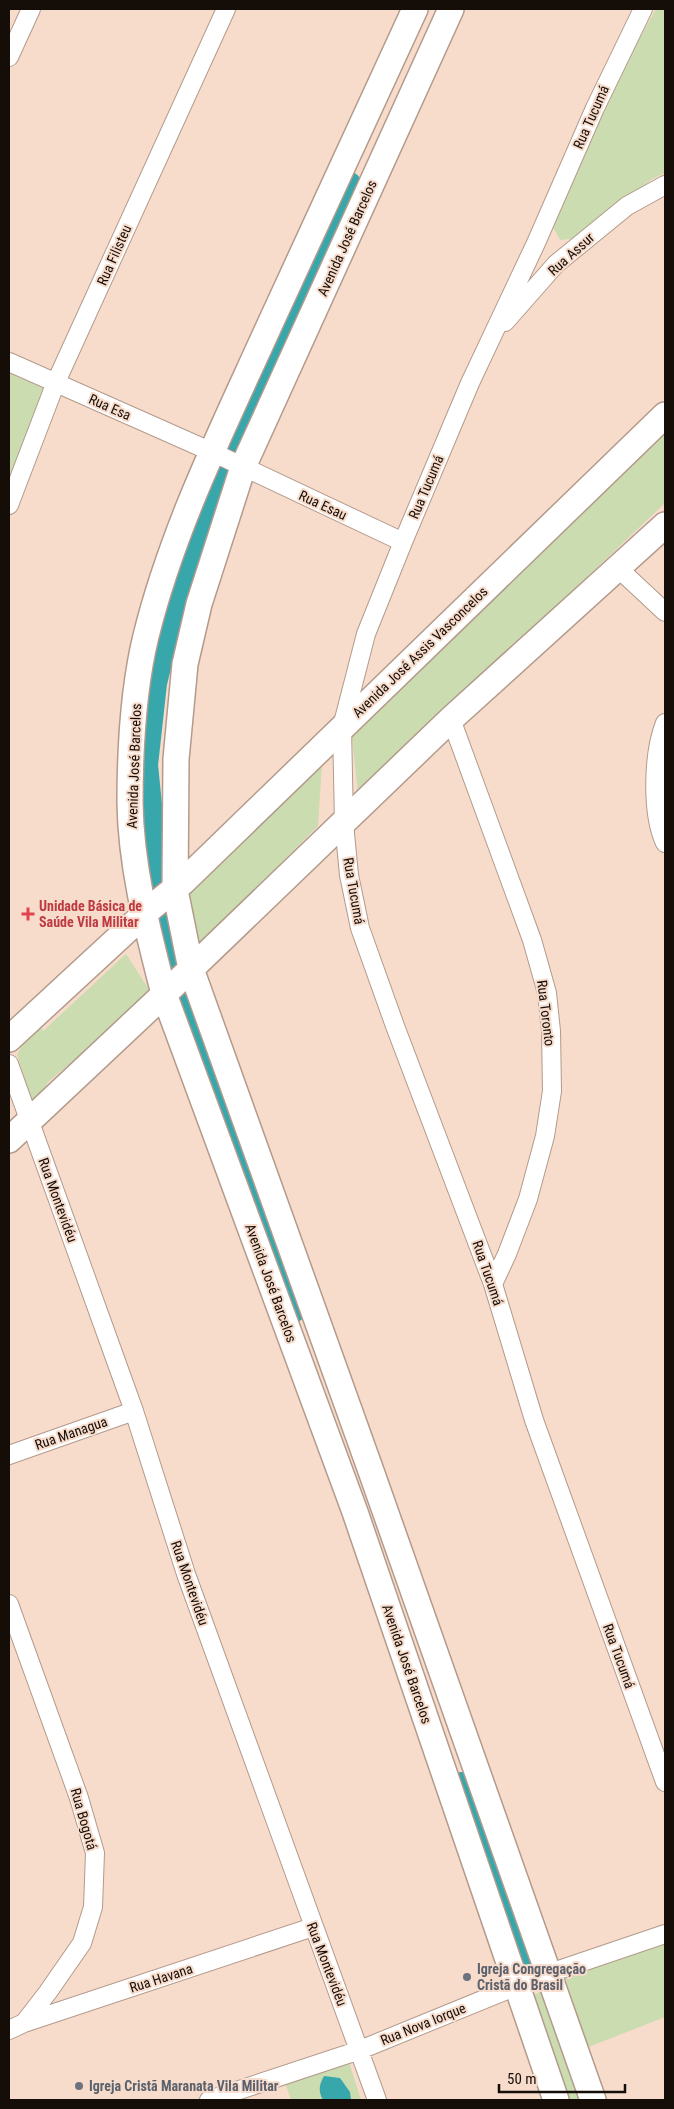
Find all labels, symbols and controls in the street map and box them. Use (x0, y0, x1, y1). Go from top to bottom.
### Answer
street label: Rua Tucumá (570, 83, 612, 151)
street label: Avenida José Barcelos (314, 178, 380, 298)
street label: Rua Filisteu (94, 222, 134, 288)
street label: Rua Assur (545, 229, 597, 279)
street label: Rua Esa (87, 391, 133, 423)
street label: Rua Tucumá (405, 453, 447, 521)
street label: Rua Esau (297, 487, 349, 523)
street label: Avenida José Assis Vasconcelos (349, 583, 491, 721)
street label: Avenida José Barcelos (124, 703, 144, 829)
street label: Rua Tucumá (340, 856, 368, 926)
place label: Unidade Básica de Saúde Vila Militar (39, 898, 142, 930)
marker: Unidade Básica de Saúde Vila Militar (21, 907, 35, 921)
street label: Rua Toronto (534, 979, 558, 1047)
street label: Rua Montevidéu (35, 1156, 81, 1244)
street label: Avenida José Barcelos (242, 1221, 300, 1345)
street label: Rua Tucumá (469, 1238, 507, 1308)
street label: Rua Managua (33, 1413, 109, 1453)
street label: Rua Montevidéu (168, 1539, 212, 1627)
street label: Avenida José Barcelos (379, 1602, 435, 1726)
street label: Rua Tucumá (600, 1621, 638, 1691)
street label: Rua Bogotá (68, 1786, 100, 1852)
street label: Rua Montevidéu (304, 1920, 350, 2008)
street label: Rua Havana (127, 1960, 195, 1996)
place label: Igreja Congregação Cristã do Brasil (477, 1961, 586, 1993)
marker: Igreja Congregação Cristã do Brasil (461, 1971, 473, 1983)
street label: Rua Nova Iorque (378, 1999, 468, 2048)
scale bar (499, 2062, 625, 2094)
text: 50 m (507, 2070, 537, 2088)
place label: Igreja Cristã Maranata Vila Militar (89, 2078, 279, 2094)
marker: Igreja Cristã Maranata Vila Militar (73, 2080, 85, 2092)

